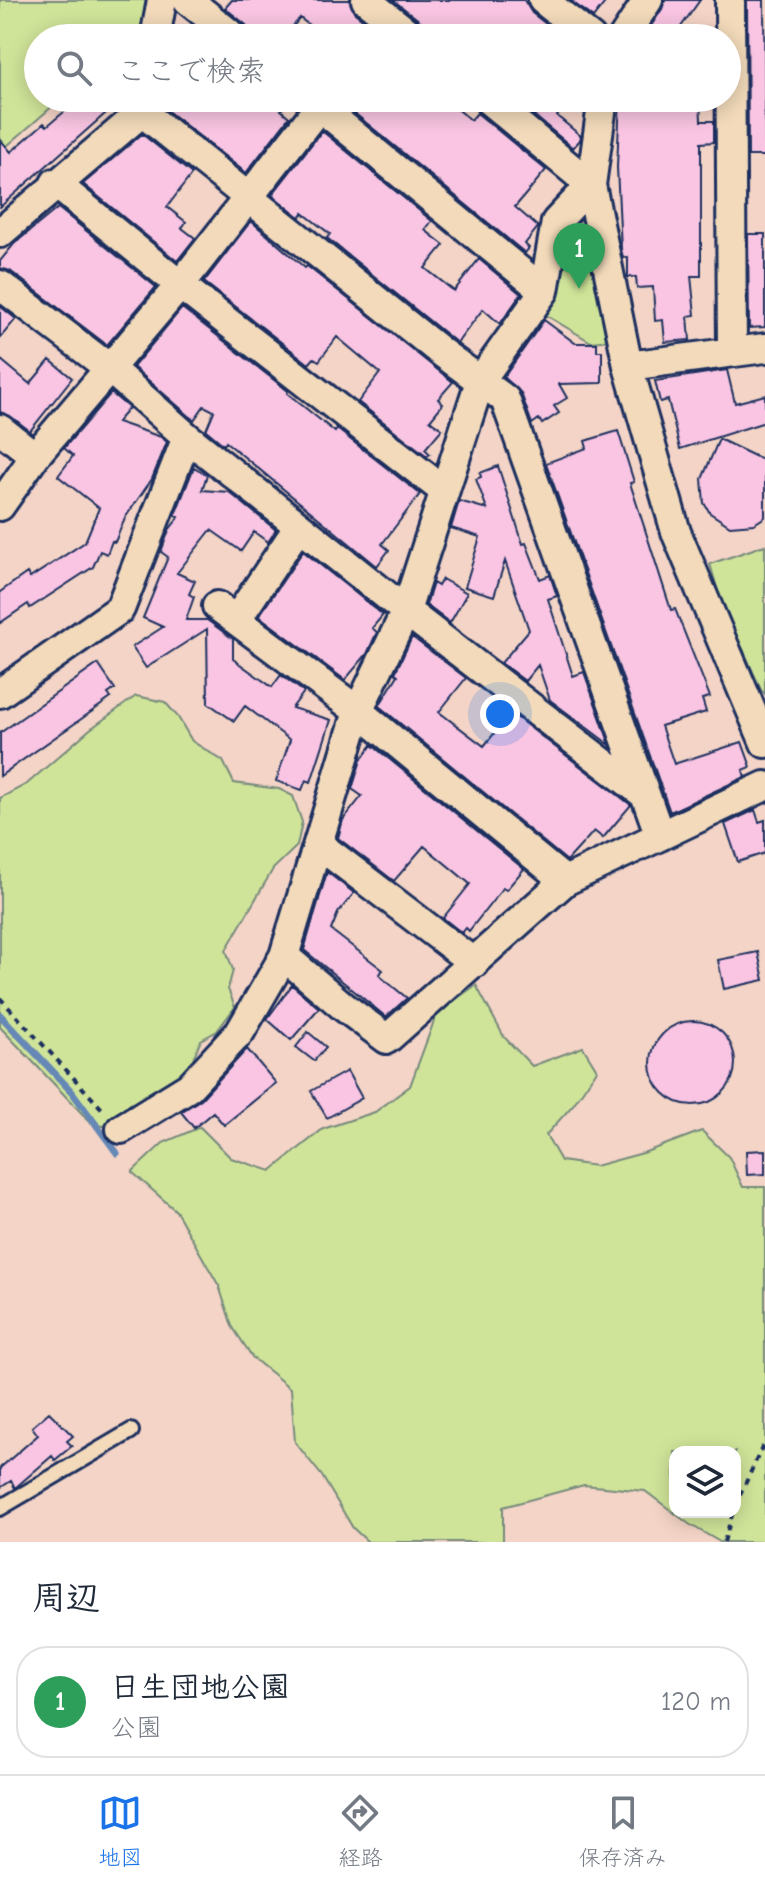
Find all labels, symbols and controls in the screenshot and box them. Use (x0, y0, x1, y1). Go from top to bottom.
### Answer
search box (24, 24, 741, 112)
icon: search (52, 46, 96, 90)
text: ここで検索 (116, 54, 266, 89)
pin: 1 (553, 223, 605, 289)
your location (480, 694, 520, 734)
map controls (669, 1446, 741, 1518)
button: layers (669, 1446, 741, 1518)
text: 周辺 (32, 1578, 100, 1618)
text: 日生団地公園 (110, 1670, 290, 1705)
text: 1 (55, 1687, 65, 1717)
text: 120 m (661, 1687, 731, 1717)
text: 公園 (110, 1713, 162, 1743)
tab: 地図 (98, 1791, 142, 1871)
tab: 経路 (338, 1791, 383, 1871)
tab: 保存済み (579, 1791, 667, 1871)

